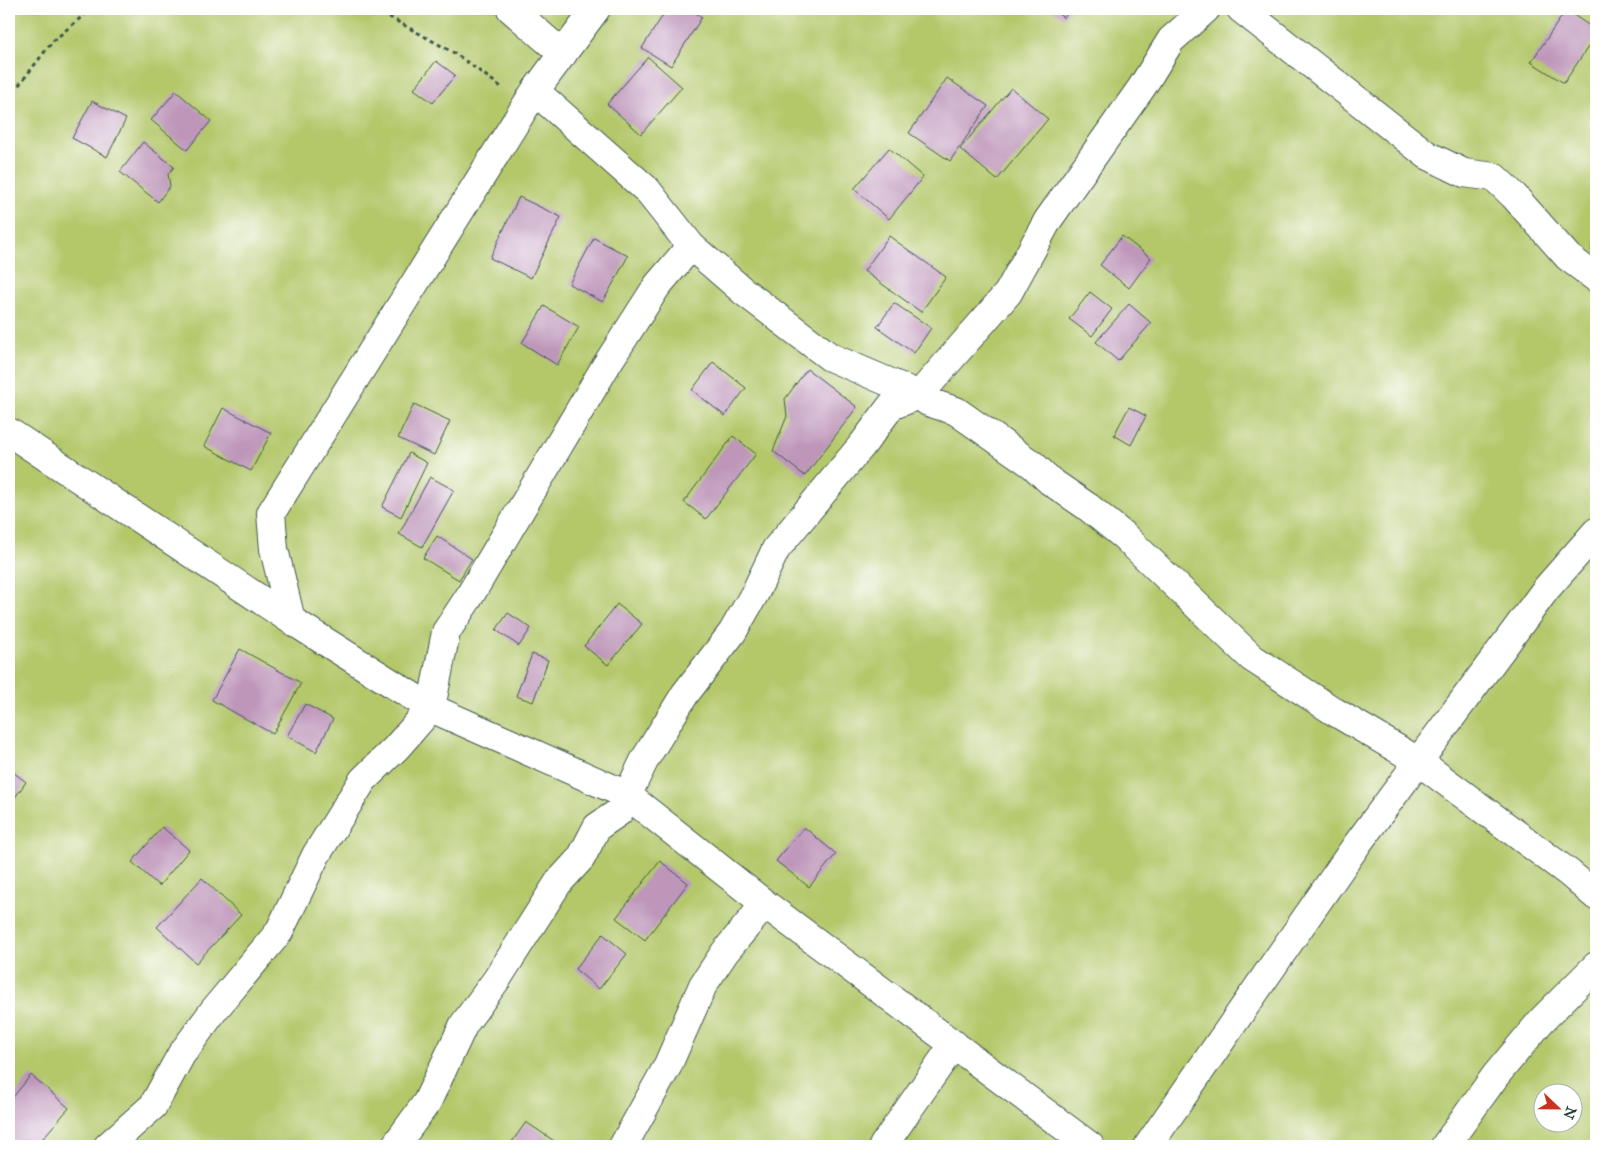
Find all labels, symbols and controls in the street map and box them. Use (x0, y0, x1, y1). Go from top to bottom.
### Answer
north arrow (1532, 1082, 1582, 1132)
text: N (1559, 1104, 1580, 1121)

